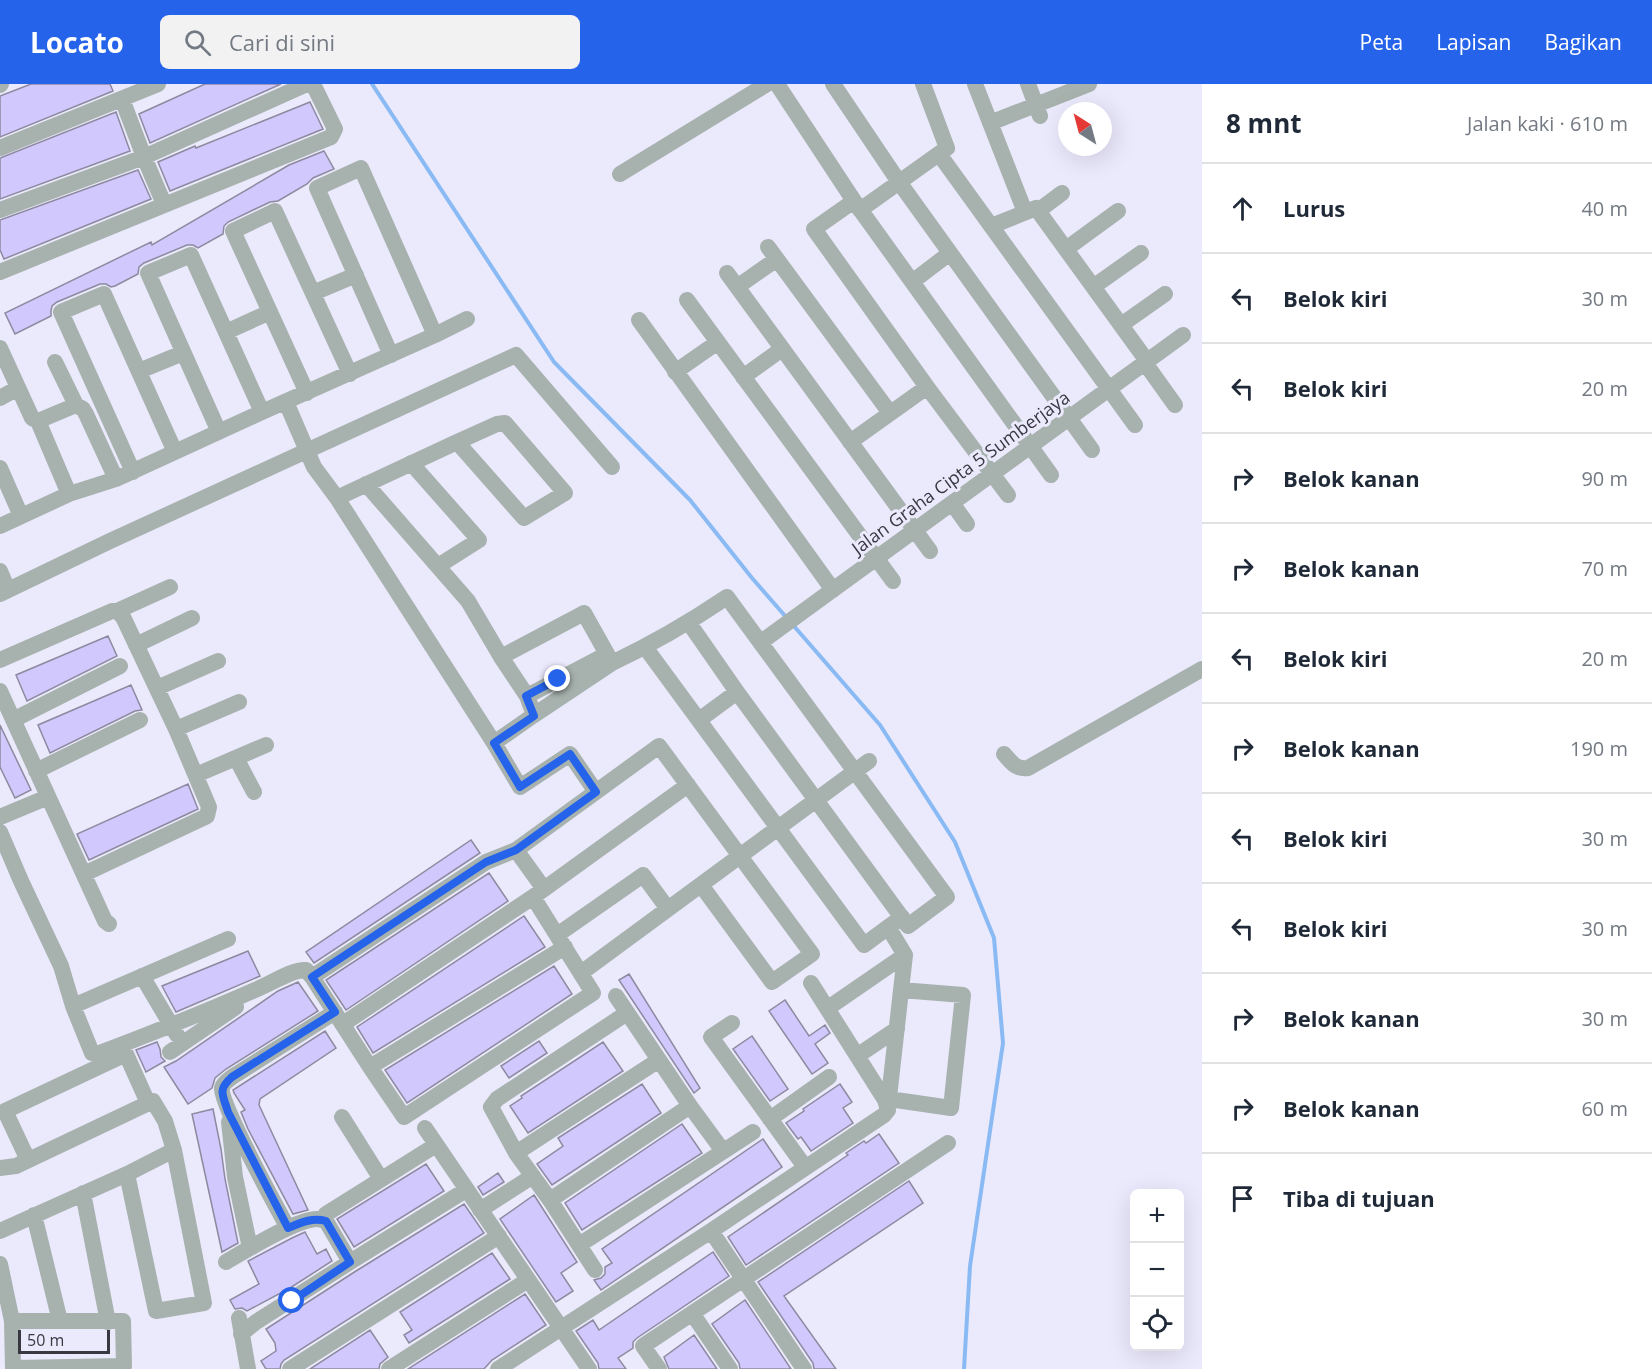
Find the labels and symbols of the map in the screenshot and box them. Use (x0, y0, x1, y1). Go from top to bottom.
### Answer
north arrow (1058, 102, 1112, 156)
street label: Jalan Graha Cipta 5 Sumberjaya (845, 385, 1074, 561)
route end (544, 665, 570, 691)
route start (278, 1287, 304, 1313)
scale bar (18, 1327, 110, 1354)

